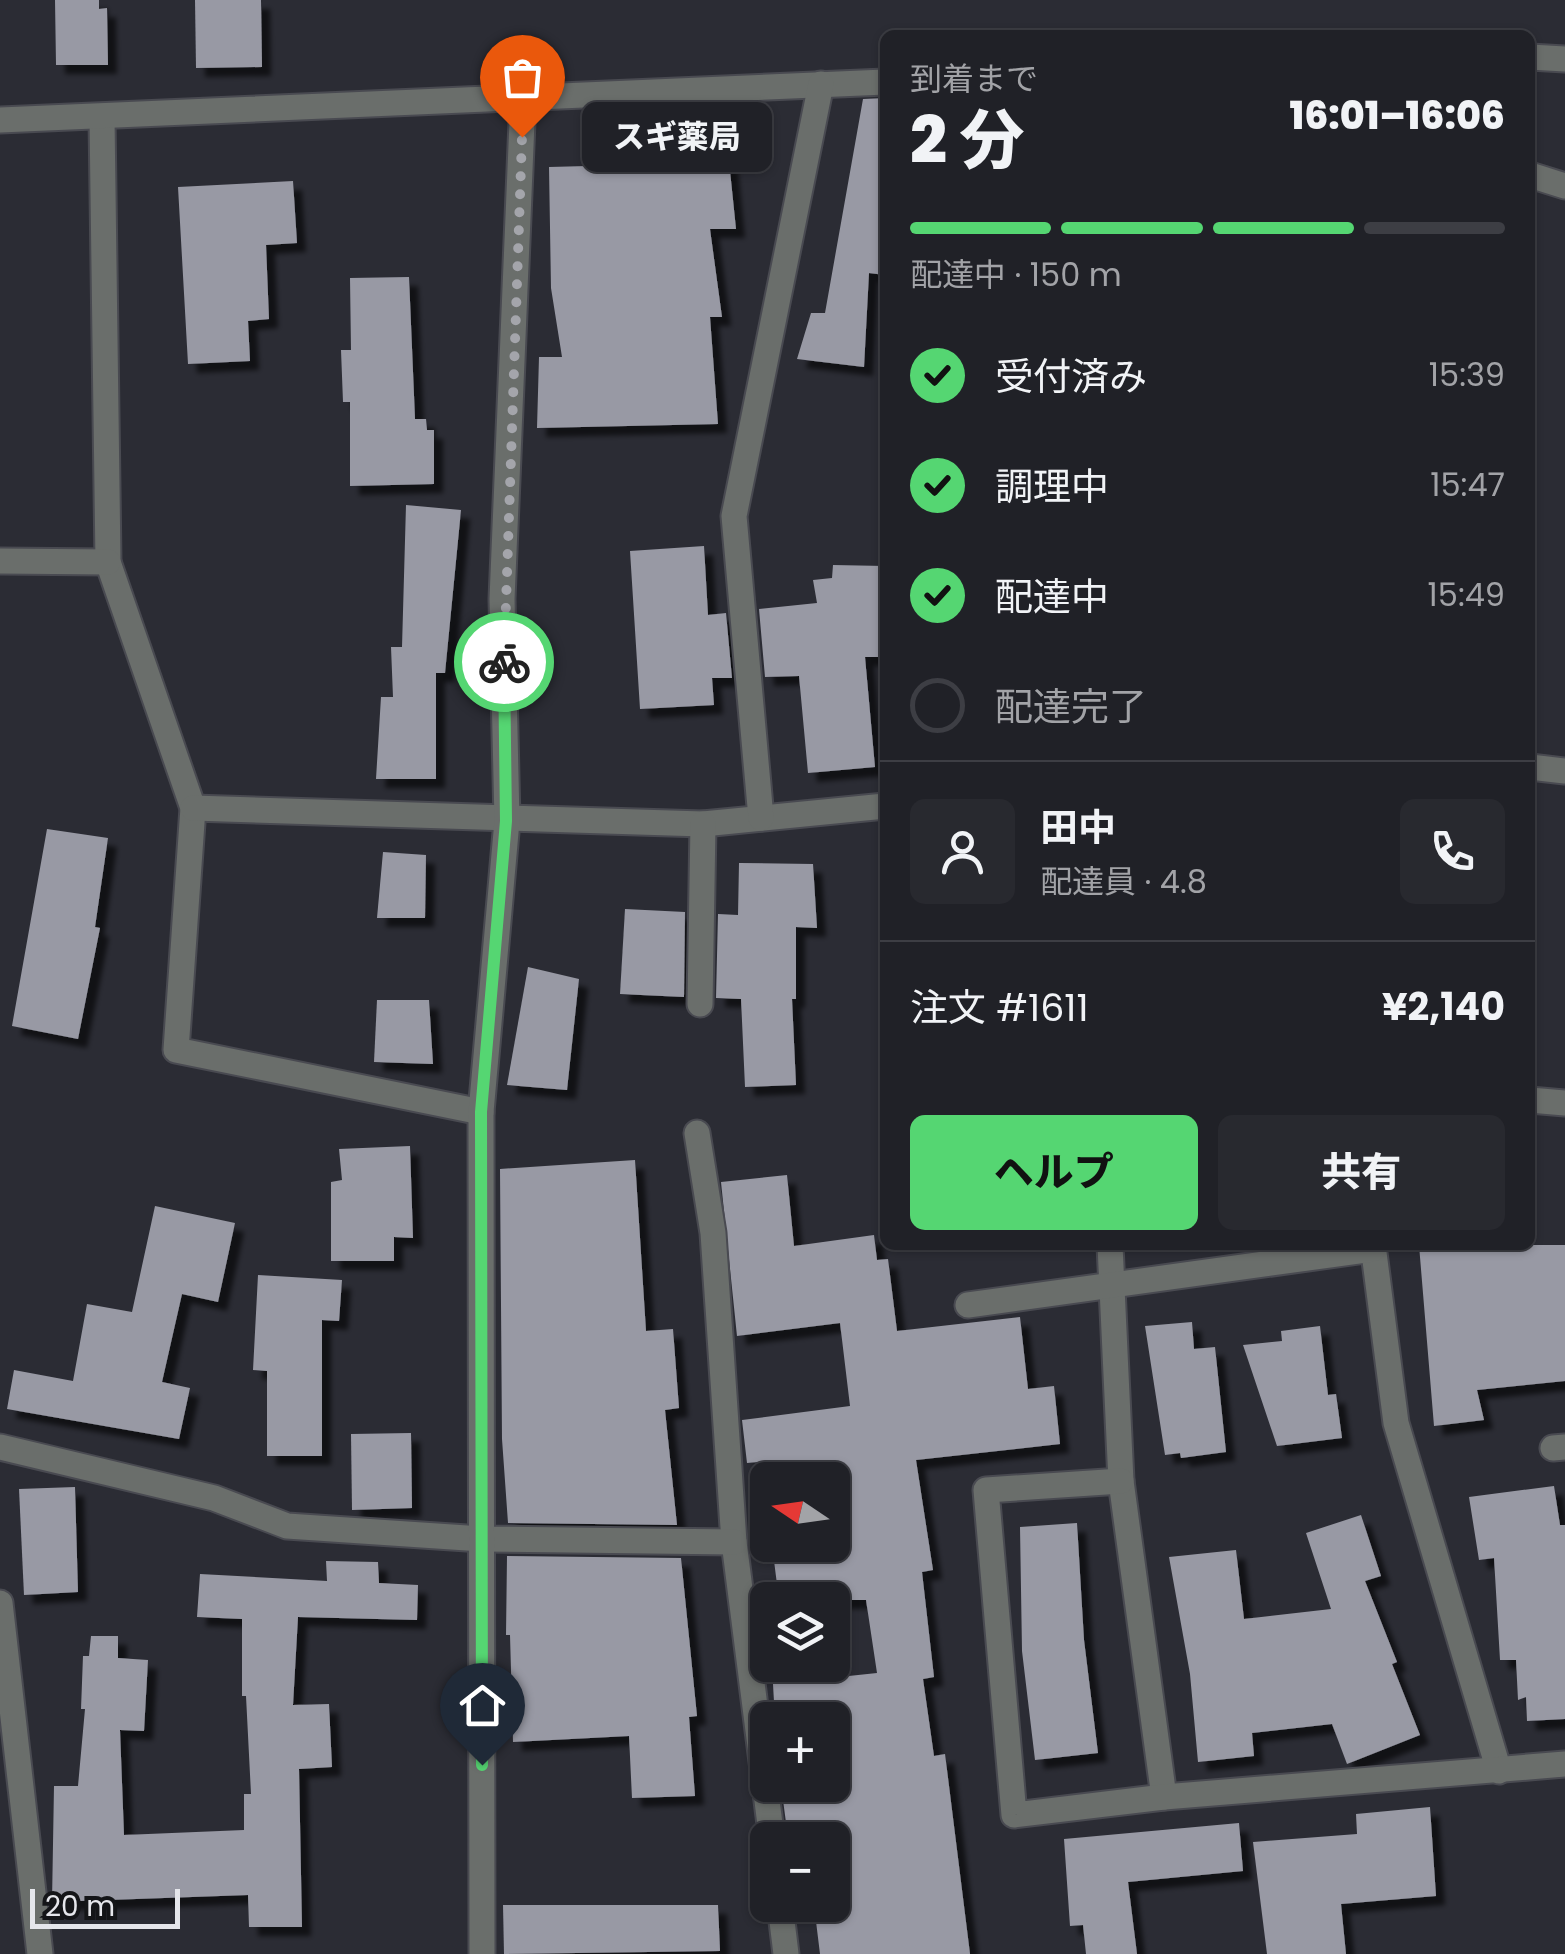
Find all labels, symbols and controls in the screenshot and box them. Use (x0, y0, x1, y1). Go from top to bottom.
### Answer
pin (480, 35, 565, 138)
icon: bag (495, 50, 550, 105)
text: 到着まで (910, 56, 1038, 101)
text: 16:01–16:06 (1289, 89, 1505, 142)
text: 2 分 (910, 95, 1024, 186)
callout: スギ薬局 (582, 102, 772, 172)
text: スギ薬局 (613, 114, 741, 159)
text: 配達中 · 150 m (910, 252, 1122, 297)
icon: check (910, 348, 965, 403)
text: 受付済み (995, 350, 1147, 403)
text: 15:39 (1429, 352, 1505, 397)
icon: check (910, 458, 965, 513)
text: 調理中 (995, 460, 1109, 513)
text: 15:47 (1430, 462, 1505, 507)
icon: check (910, 568, 965, 623)
text: 配達中 (995, 570, 1109, 623)
text: 15:49 (1428, 572, 1505, 617)
courier (454, 612, 554, 712)
icon: bike (477, 635, 532, 690)
text: 配達完了 (995, 680, 1147, 733)
button: person (910, 799, 1015, 904)
button: phone (1400, 799, 1505, 904)
text: 田中 (1040, 801, 1116, 854)
text: 配達員 · 4.8 (1040, 859, 1207, 904)
text: ¥2,140 (1382, 980, 1505, 1033)
text: 注文 #1611 (910, 981, 1089, 1034)
button: ヘルプ (910, 1115, 1198, 1230)
button: 共有 (1218, 1115, 1505, 1230)
north arrow (750, 1462, 850, 1562)
map controls (750, 1462, 850, 1922)
button: layers (750, 1582, 850, 1682)
pin (440, 1663, 525, 1766)
icon: home (455, 1678, 510, 1733)
button: + (750, 1702, 850, 1802)
button: − (750, 1822, 850, 1922)
scale bar (30, 1884, 180, 1928)
text: 20 m (45, 1887, 115, 1926)

